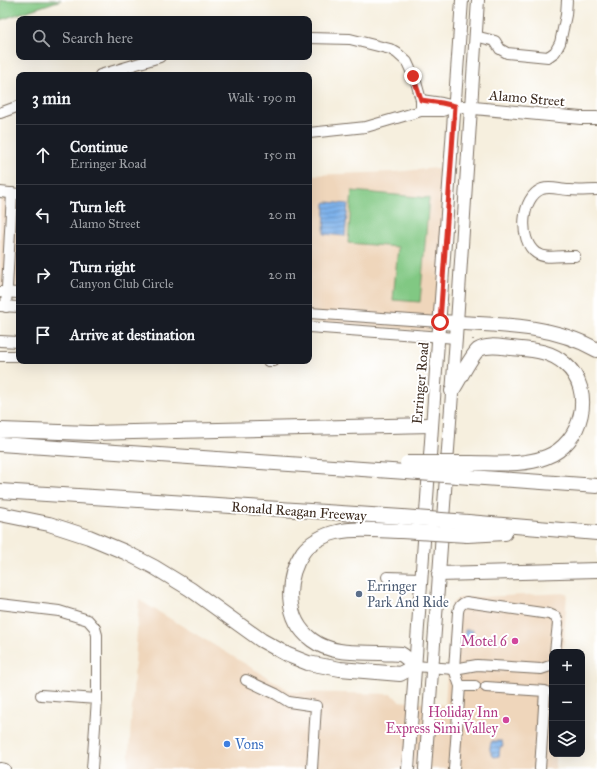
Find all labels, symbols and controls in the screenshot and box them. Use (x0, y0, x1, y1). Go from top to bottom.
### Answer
search box (16, 16, 312, 60)
icon: search (30, 27, 52, 49)
text: Search here (62, 29, 133, 47)
route end (404, 67, 422, 85)
street label: Alamo Street (487, 87, 565, 110)
text: 3 min (32, 88, 71, 109)
text: Walk · 190 m (227, 90, 296, 106)
text: Continue (70, 138, 128, 156)
icon: ahead (32, 144, 54, 166)
text: 150 m (264, 147, 296, 163)
text: Erringer Road (70, 156, 147, 172)
text: Turn left (70, 198, 126, 216)
icon: left (32, 204, 54, 226)
text: 20 m (268, 207, 296, 223)
text: Alamo Street (70, 216, 140, 232)
text: Turn right (70, 258, 135, 276)
icon: right (32, 264, 54, 286)
text: 20 m (268, 267, 296, 283)
text: Canyon Club Circle (70, 276, 174, 292)
route start (431, 313, 449, 331)
icon: arrive (32, 324, 54, 346)
text: Arrive at destination (70, 326, 195, 344)
street label: Erringer Road (408, 341, 433, 425)
street label: Ronald Reagan Freeway (231, 498, 368, 525)
place label: Erringer Park And Ride (367, 578, 449, 611)
marker: Erringer Park And Ride (354, 589, 364, 599)
place label: Motel 6 (461, 633, 508, 650)
marker: Motel 6 (510, 636, 520, 646)
map controls (549, 649, 585, 757)
button: + (549, 649, 585, 685)
button: − (549, 685, 585, 721)
place label: Holiday Inn Express Simi Valley (386, 704, 498, 737)
marker: Holiday Inn Express Simi Valley (501, 715, 511, 725)
button: layers (549, 721, 585, 757)
place label: Vons (234, 736, 264, 753)
marker: Vons (222, 739, 232, 749)

